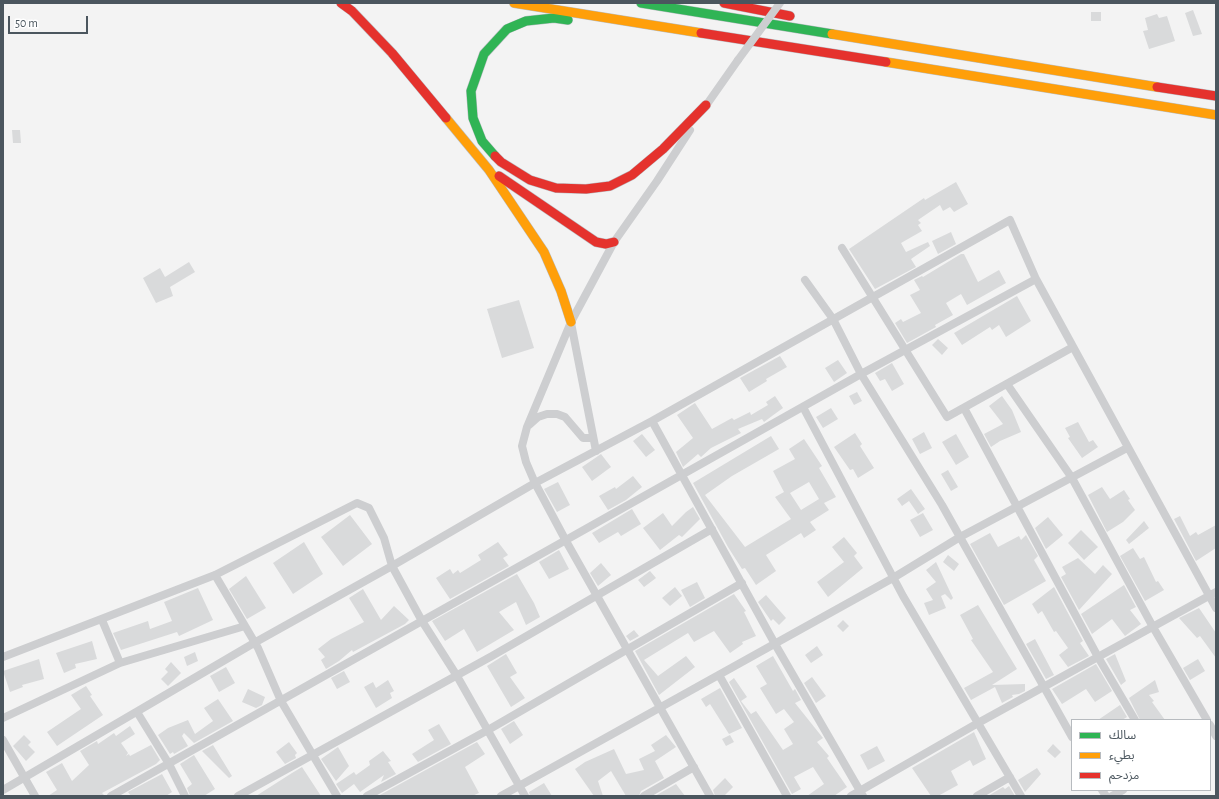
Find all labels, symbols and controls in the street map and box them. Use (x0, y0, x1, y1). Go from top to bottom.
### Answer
scale bar (10, 8, 90, 34)
text: 50 m (15, 17, 38, 29)
legend (1071, 719, 1211, 791)
text: سالك (1109, 729, 1136, 741)
text: بطيء (1109, 749, 1135, 761)
text: مزدحم (1109, 769, 1139, 781)

